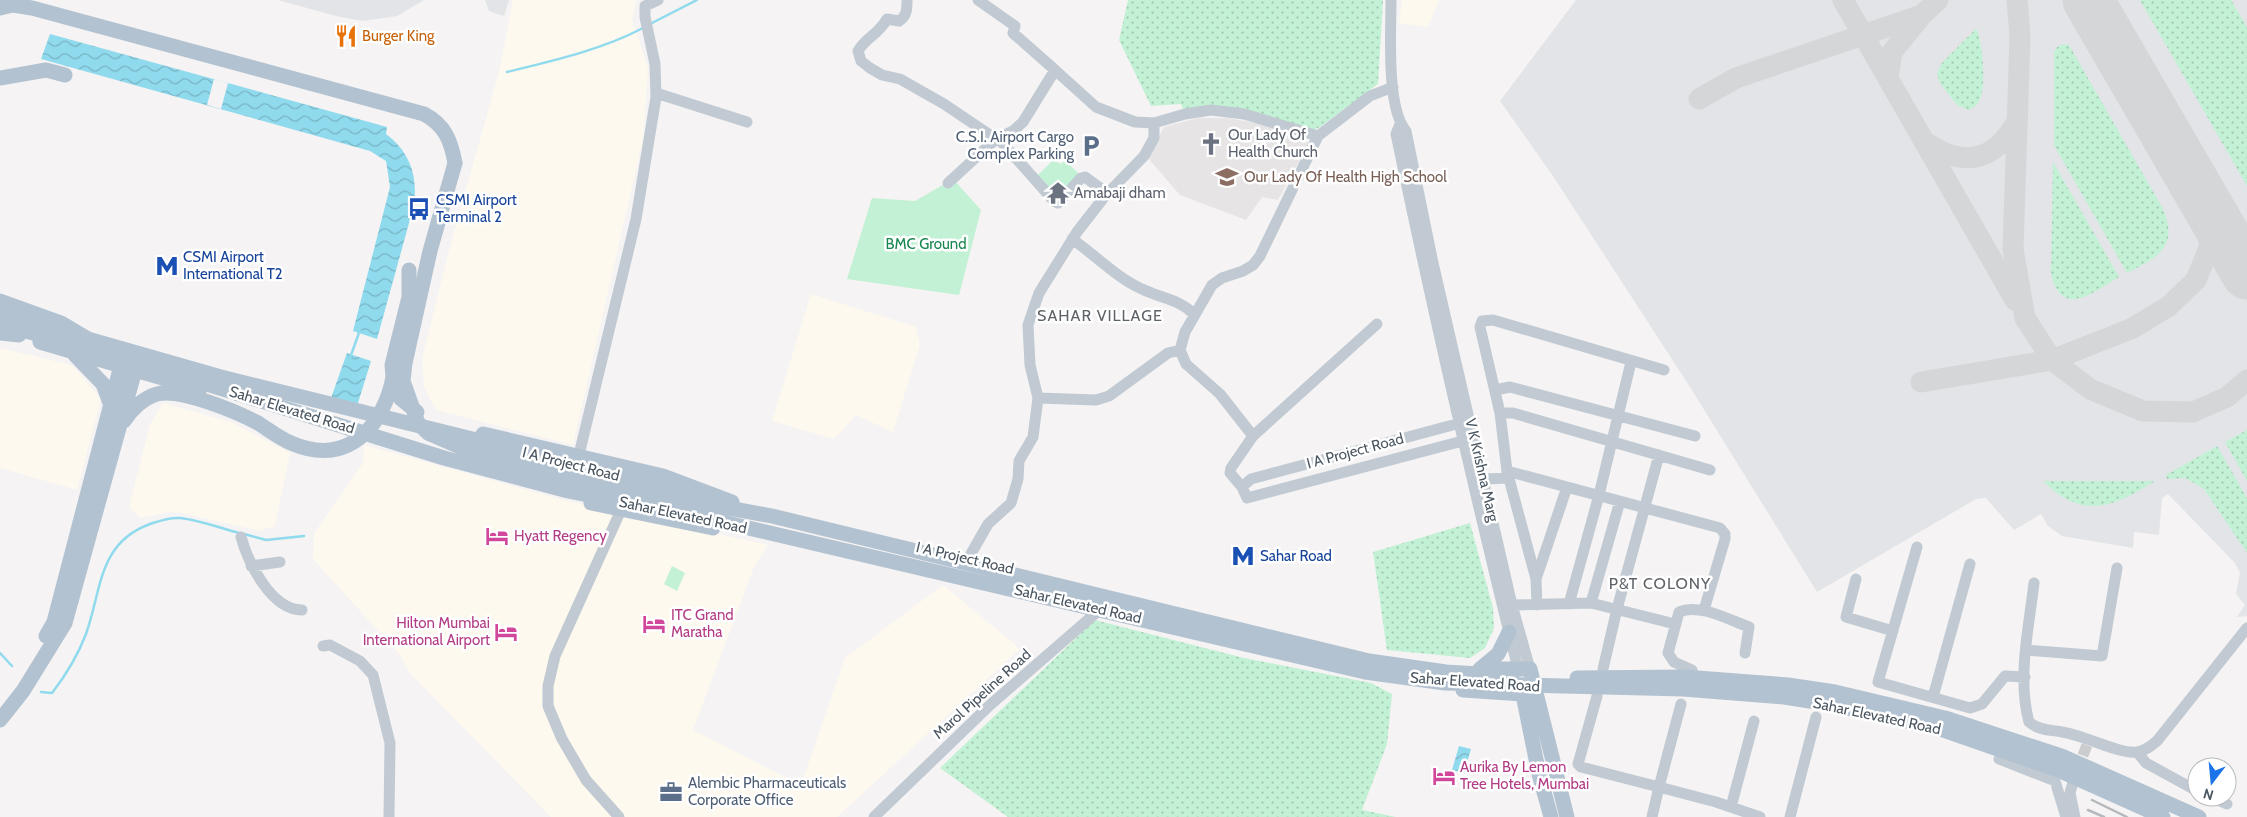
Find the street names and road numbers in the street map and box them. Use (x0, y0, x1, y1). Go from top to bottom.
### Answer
street label: Sahar Elevated Road (227, 382, 357, 438)
street label: V K Krishna Marg (1461, 417, 1503, 524)
street label: I A Project Road (1305, 429, 1405, 473)
street label: I A Project Road (520, 443, 622, 485)
street label: Sahar Elevated Road (618, 493, 748, 537)
street label: I A Project Road (914, 538, 1016, 578)
street label: Sahar Elevated Road (1013, 581, 1143, 627)
street label: Marol Pipeline Road (929, 645, 1035, 743)
street label: Sahar Elevated Road (1409, 668, 1541, 696)
street label: Sahar Elevated Road (1812, 694, 1942, 738)

